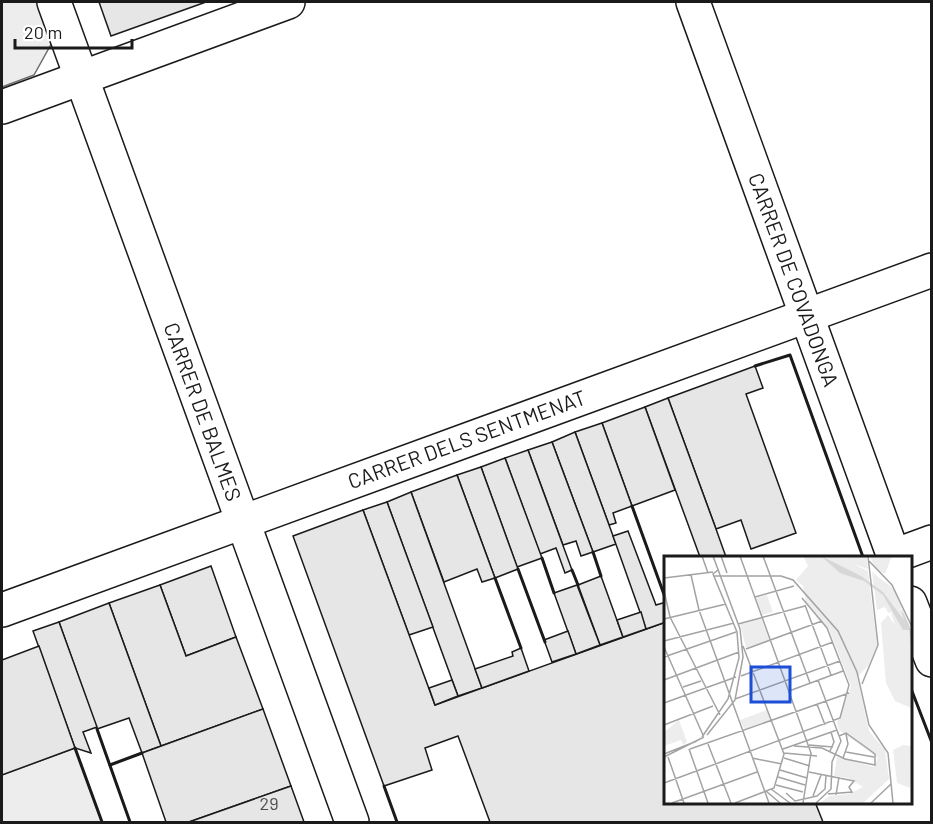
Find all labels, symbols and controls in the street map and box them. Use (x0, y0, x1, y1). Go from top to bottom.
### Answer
scale bar (15, 12, 132, 50)
text: 20 m (24, 21, 62, 43)
street label: CARRER DE COVADONGA (744, 169, 845, 390)
street label: CARRER DE BALMES (159, 319, 247, 504)
street label: CARRER DELS SENTMENAT (344, 384, 589, 493)
inset map (664, 556, 912, 803)
house number: 29 (259, 792, 279, 814)

